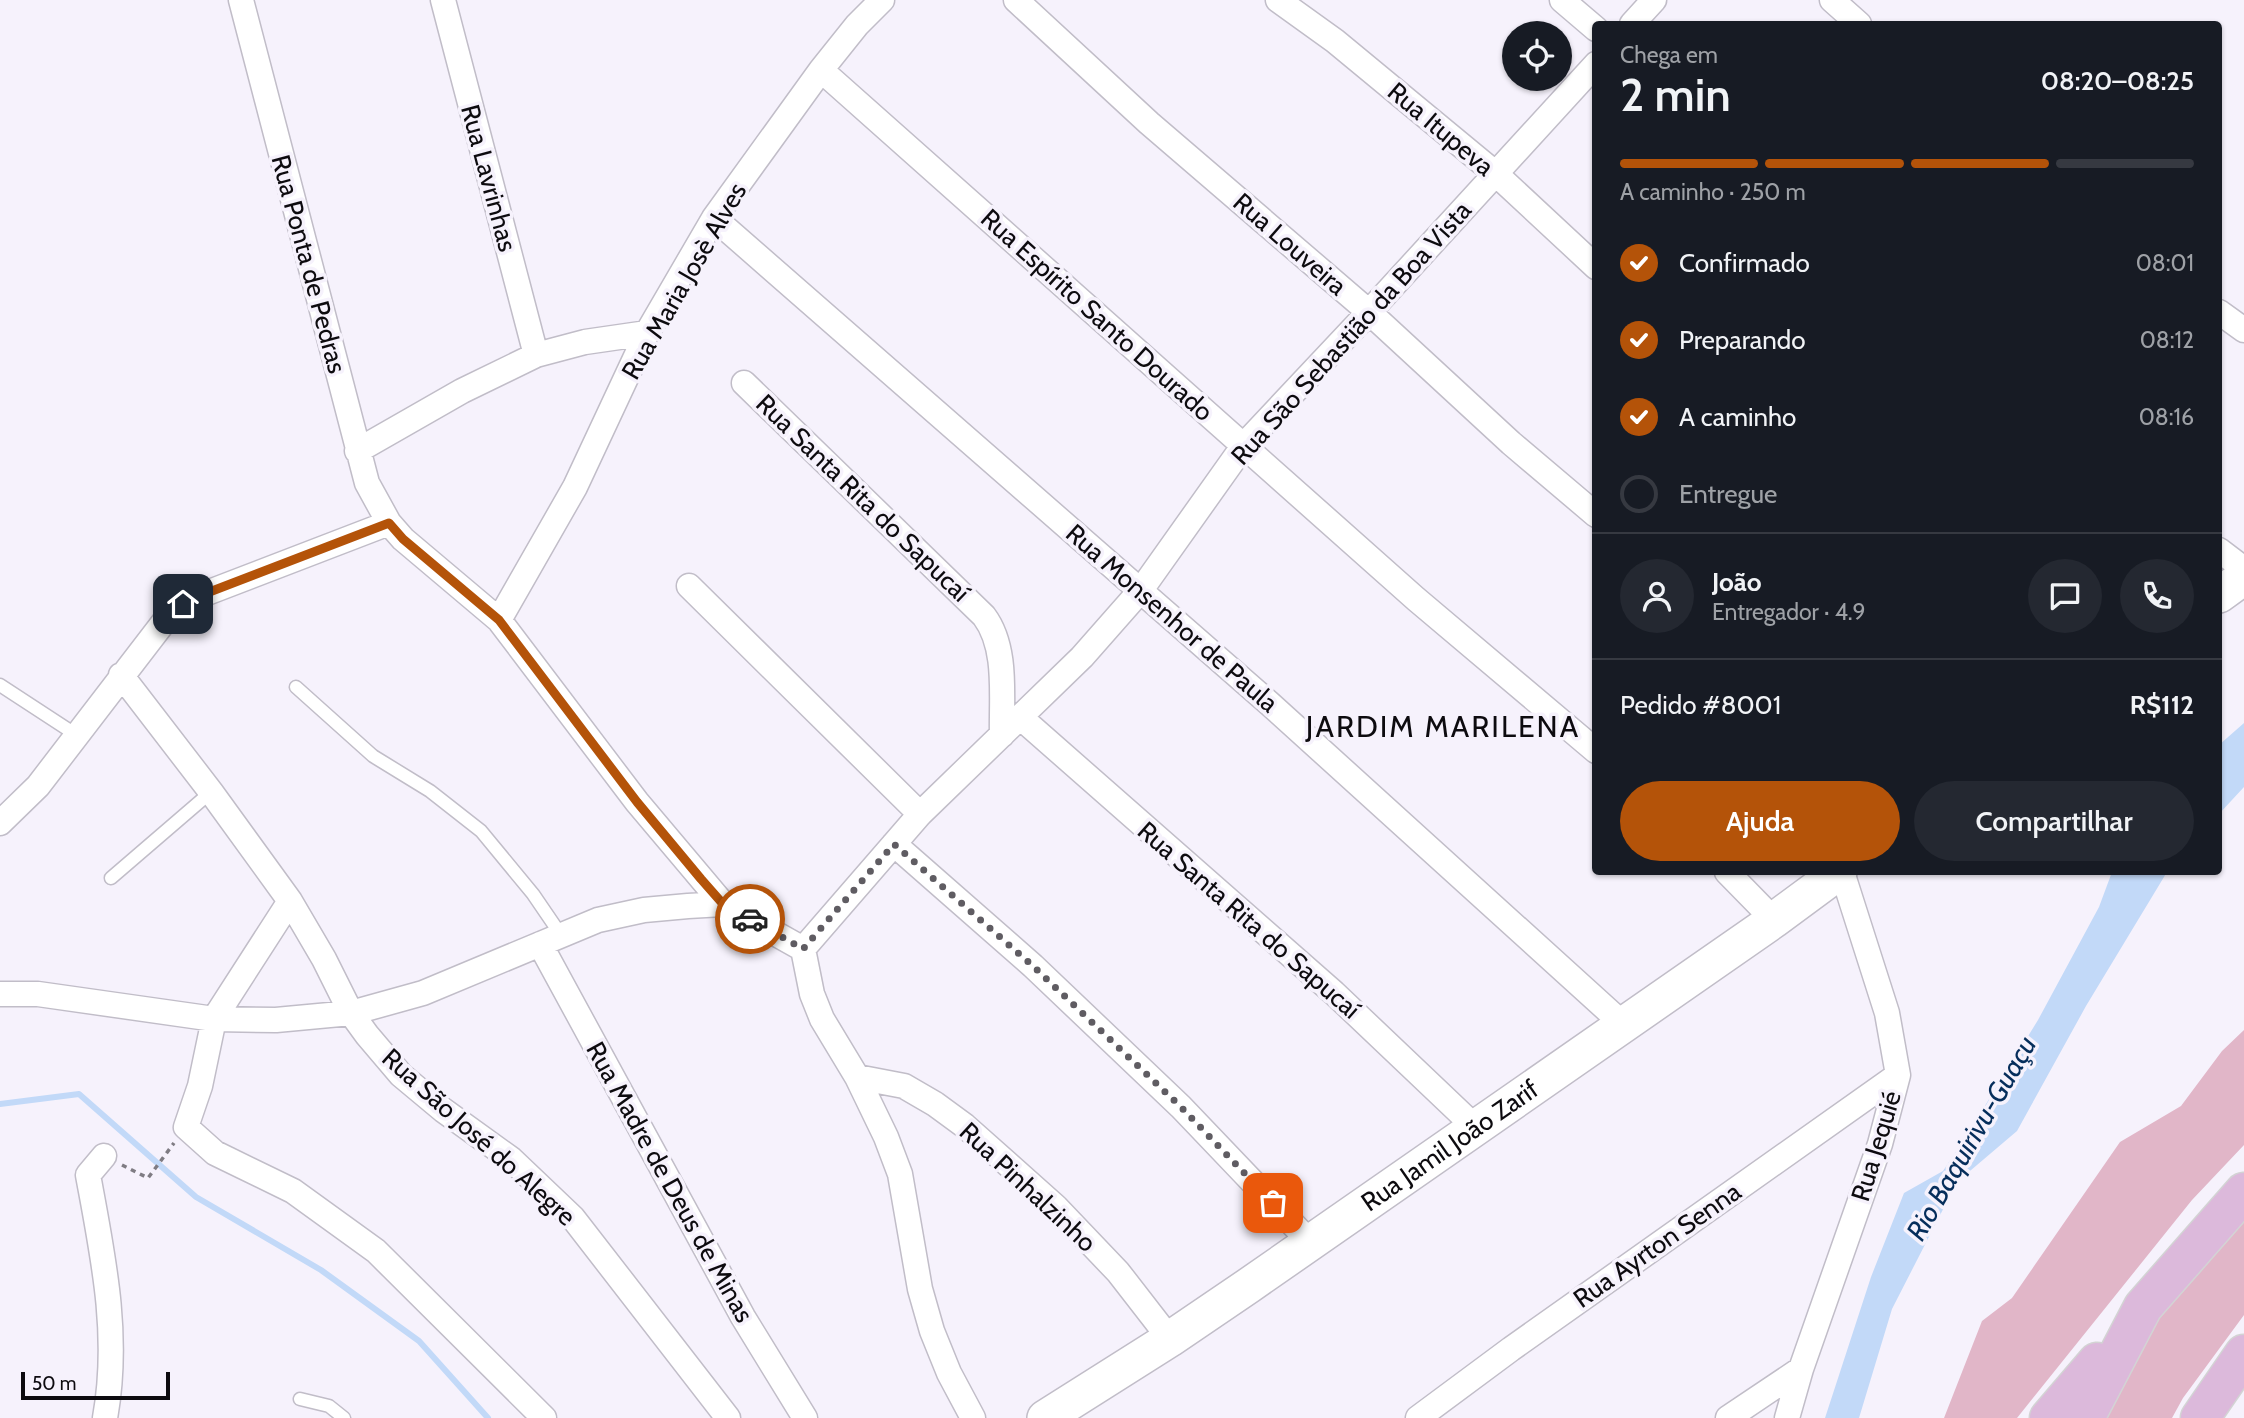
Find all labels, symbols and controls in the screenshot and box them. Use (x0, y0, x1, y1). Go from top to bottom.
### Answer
map controls (1502, 21, 1572, 91)
button: locate (1502, 21, 1572, 91)
text: Chega em (1620, 41, 1718, 69)
text: 08:20–08:25 (2041, 65, 2194, 97)
text: 2 min (1620, 67, 1731, 123)
street label: Rua Itupeva (1381, 75, 1501, 183)
street label: Rua Lavrinhas (454, 101, 524, 255)
street label: Rua Ponta de Pedras (264, 151, 354, 377)
street label: Rua Maria Josè Alves (615, 177, 753, 385)
text: A caminho · 250 m (1620, 178, 1806, 206)
street label: Rua Louveira (1227, 186, 1354, 302)
street label: Rua São Sebastião da Boa Vista (1224, 194, 1478, 471)
street label: Rua Espírito Santo Dourado (974, 202, 1220, 428)
icon: check (1620, 244, 1658, 282)
text: Confirmado (1679, 247, 1810, 279)
text: 08:01 (2136, 249, 2194, 277)
icon: check (1620, 321, 1658, 359)
text: Preparando (1679, 324, 1806, 356)
text: 08:12 (2140, 326, 2194, 354)
street label: Rua Santa Rita do Sapucaí (750, 388, 977, 609)
icon: check (1620, 398, 1658, 436)
text: A caminho (1679, 401, 1796, 433)
text: 08:16 (2139, 403, 2194, 431)
text: Entregue (1679, 478, 1777, 510)
street label: Rua Monsenhor de Paula (1059, 517, 1285, 719)
button: person (1620, 559, 1694, 633)
button: chat (2028, 559, 2102, 633)
button: phone (2120, 559, 2194, 633)
text: João (1712, 566, 1762, 598)
pin (153, 574, 213, 634)
icon: home (164, 585, 202, 623)
text: Entregador · 4.9 (1712, 598, 1866, 626)
text: Pedido #8001 (1620, 689, 1781, 721)
text: R$112 (2130, 689, 2194, 721)
district label: JARDIM MARILENA (1305, 708, 1580, 745)
button: Ajuda (1620, 781, 1900, 861)
button: Compartilhar (1914, 781, 2194, 861)
street label: Rua Santa Rita do Sapucaí (1131, 815, 1367, 1026)
courier (715, 884, 785, 954)
icon: car (731, 900, 769, 938)
water label: Rio Baquirivu-Guaçu (1899, 1030, 2043, 1246)
street label: Rua Madre de Deus de Minas (579, 1036, 761, 1328)
street label: Rua São José do Alegre (376, 1042, 582, 1232)
street label: Rua Jamil João Zarif (1355, 1073, 1545, 1218)
street label: Rua Jequié (1844, 1087, 1908, 1205)
street label: Rua Pinhalzinho (953, 1115, 1103, 1259)
pin (1243, 1173, 1303, 1233)
street label: Rua Ayrton Senna (1567, 1175, 1747, 1315)
icon: bag (1254, 1184, 1292, 1222)
scale bar (21, 1369, 170, 1401)
text: 50 m (32, 1372, 76, 1395)

